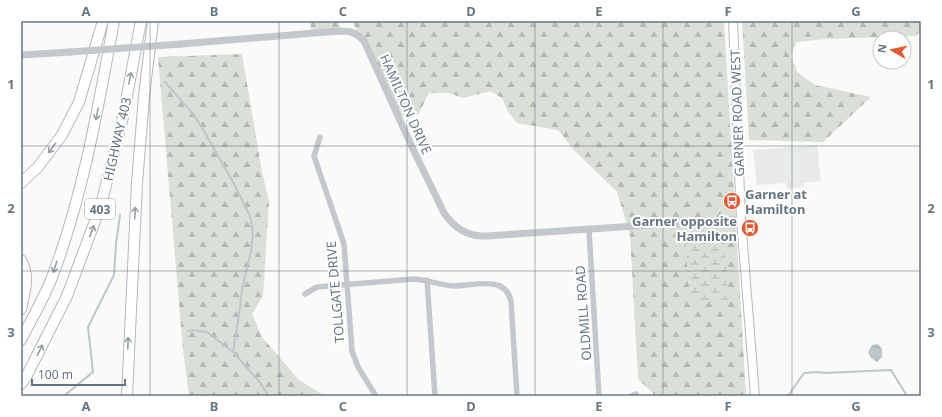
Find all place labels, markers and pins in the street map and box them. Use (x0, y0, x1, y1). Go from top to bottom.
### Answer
place label: Garner at Hamilton (745, 185, 807, 218)
bus stop icon: Garner at Hamilton (722, 191, 742, 211)
place label: Garner opposite Hamilton (632, 212, 737, 245)
bus stop icon: Garner opposite Hamilton (740, 218, 760, 238)

